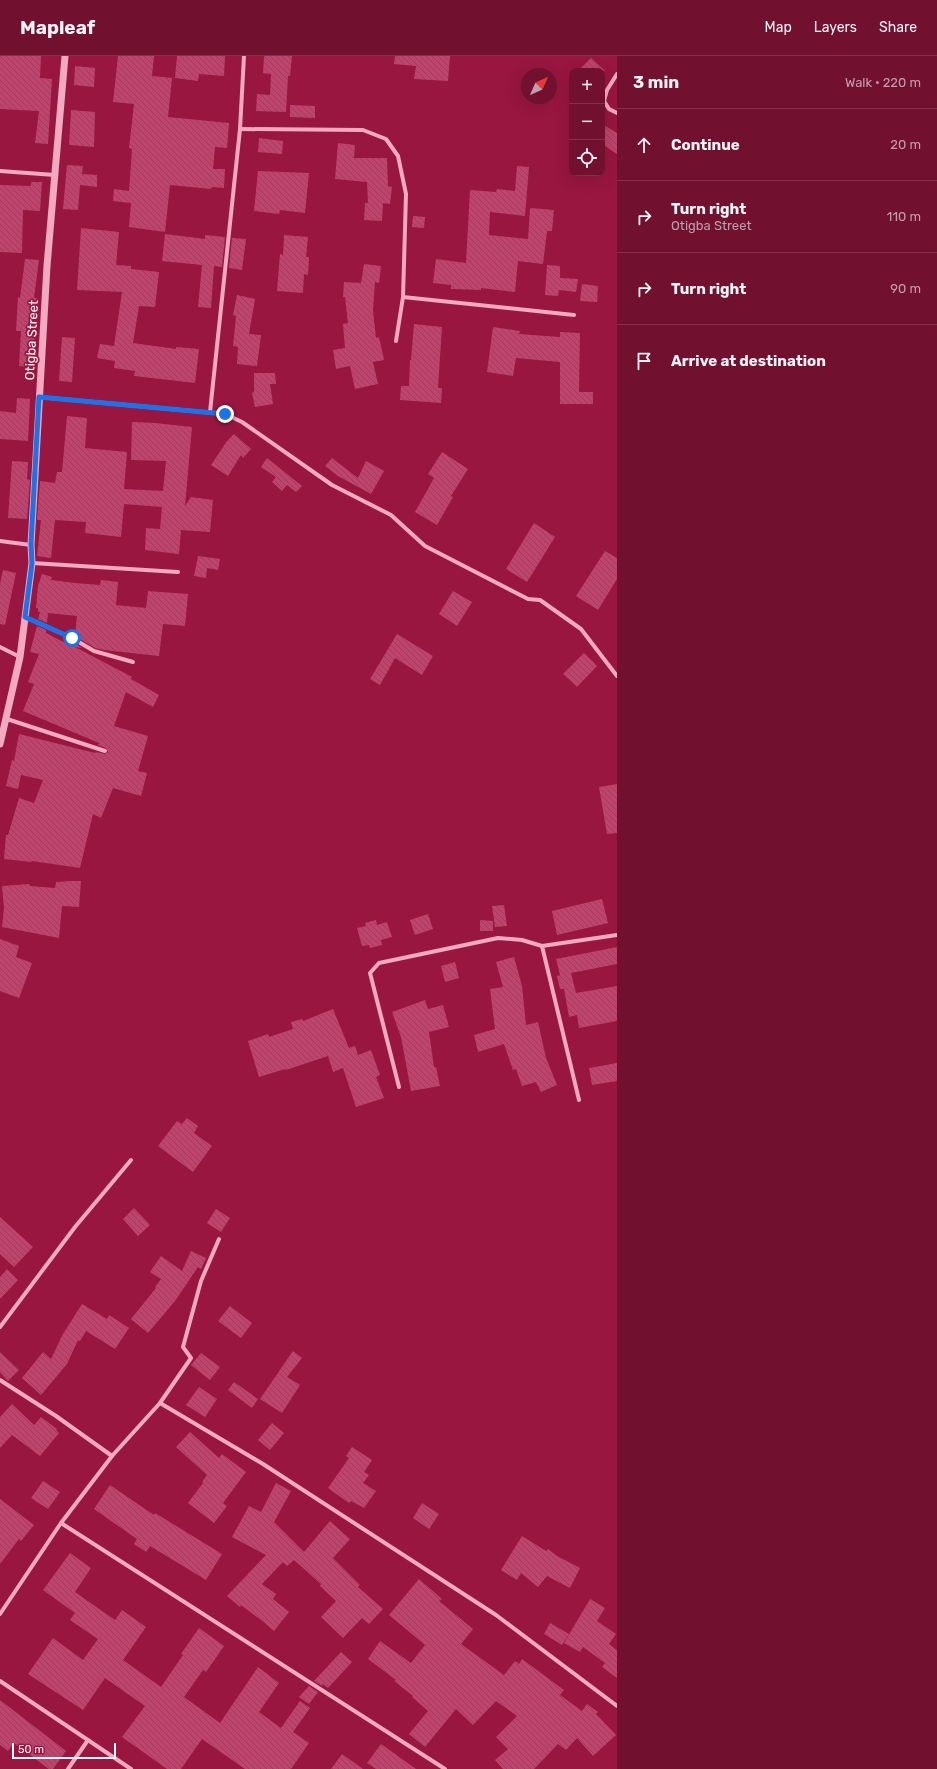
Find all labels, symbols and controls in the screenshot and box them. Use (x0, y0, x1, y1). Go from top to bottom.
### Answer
text: Mapleaf (20, 16, 95, 39)
text: Map (765, 19, 792, 36)
text: Layers (814, 19, 857, 36)
text: Share (879, 19, 917, 36)
north arrow (521, 68, 557, 104)
map controls (569, 68, 605, 176)
button: + (569, 68, 605, 104)
text: 3 min (633, 72, 679, 92)
text: Walk · 220 m (845, 75, 921, 90)
button: − (569, 104, 605, 140)
icon: ahead (633, 134, 655, 156)
text: Continue (671, 136, 740, 154)
text: 20 m (890, 137, 921, 152)
button: locate (569, 140, 605, 176)
text: Turn right (671, 200, 746, 218)
icon: right (633, 206, 655, 228)
text: 110 m (887, 209, 921, 224)
text: Otigba Street (671, 218, 751, 233)
icon: right (633, 278, 655, 300)
text: Turn right (671, 280, 746, 298)
text: 90 m (890, 281, 921, 296)
street label: Otigba Street (22, 299, 42, 381)
icon: arrive (633, 350, 655, 372)
text: Arrive at destination (671, 352, 826, 370)
route end (216, 405, 234, 423)
route start (63, 629, 81, 647)
scale bar (12, 1741, 116, 1760)
text: 50 m (18, 1743, 44, 1756)

